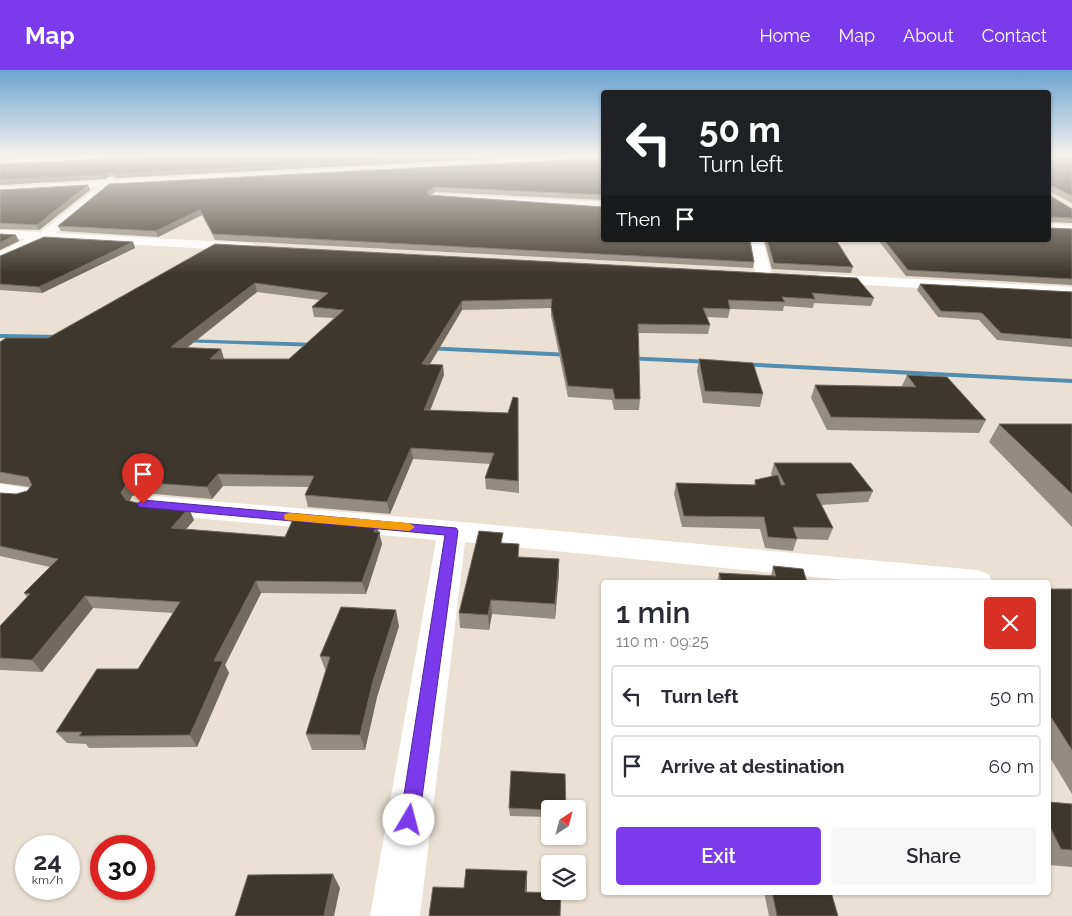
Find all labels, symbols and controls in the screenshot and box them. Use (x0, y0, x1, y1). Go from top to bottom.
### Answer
text: Map (25, 21, 75, 50)
text: Home (759, 25, 810, 46)
text: Map (838, 25, 875, 46)
text: About (903, 25, 954, 46)
text: Contact (982, 25, 1047, 46)
text: 50 m (699, 109, 781, 150)
icon: left (616, 110, 681, 175)
text: Turn left (699, 151, 783, 177)
icon: arrive (671, 205, 699, 233)
text: Then (616, 208, 661, 230)
pin (122, 453, 164, 504)
icon: arrive (129, 460, 157, 488)
text: 1 min (616, 595, 691, 630)
button: close (984, 597, 1036, 649)
text: 110 m · 09:25 (616, 632, 709, 651)
icon: left (618, 682, 646, 710)
text: Turn left (661, 685, 738, 707)
text: 50 m (990, 685, 1034, 707)
icon: arrive (618, 752, 646, 780)
text: Arrive at destination (661, 755, 845, 777)
text: 60 m (989, 755, 1034, 777)
position arrow (382, 793, 434, 845)
north arrow (541, 800, 586, 845)
map controls (541, 800, 586, 900)
button: Exit (616, 827, 821, 885)
button: Share (831, 827, 1036, 885)
speed limit sign: 30 (90, 835, 155, 900)
text: 24 (33, 846, 62, 876)
button: layers (541, 855, 586, 900)
text: km/h (32, 873, 63, 887)

